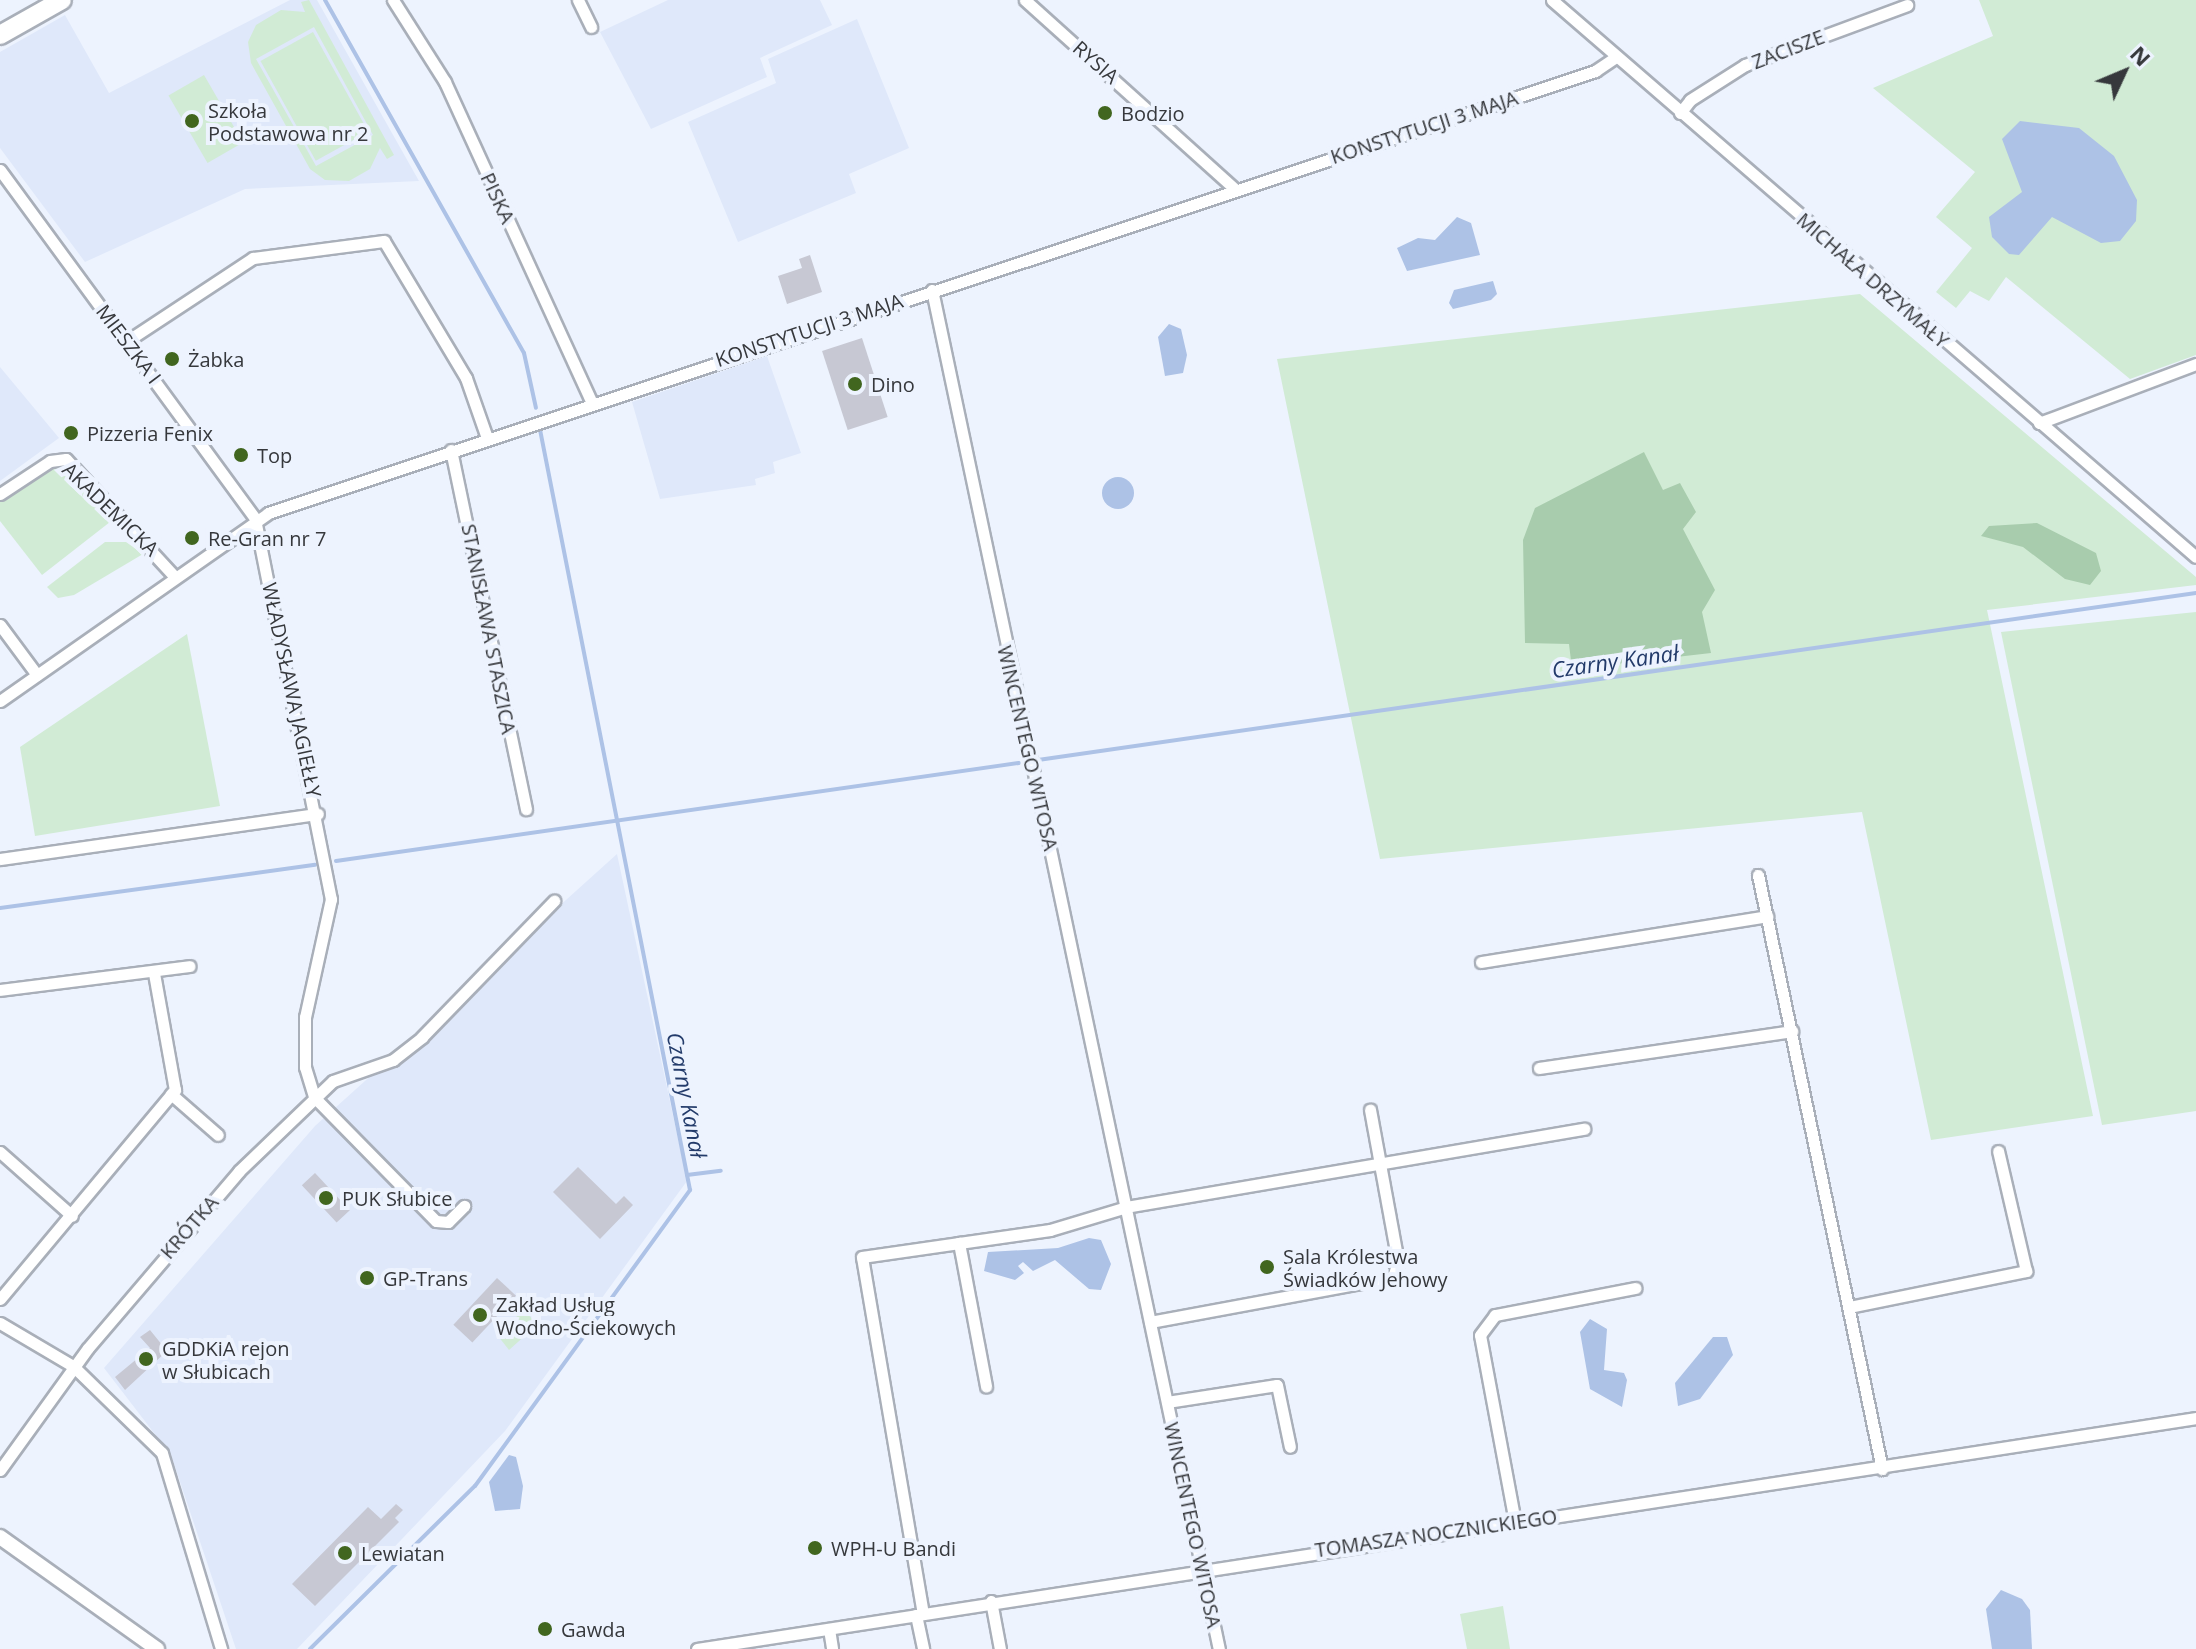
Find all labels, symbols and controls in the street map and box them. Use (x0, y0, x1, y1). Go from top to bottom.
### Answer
street label: ZACISZE (1748, 24, 1828, 74)
north arrow (2084, 32, 2164, 112)
street label: RYSIA (1068, 36, 1124, 88)
text: N (2124, 38, 2158, 72)
street label: KONSTYTUCJI 3 MAJA (1327, 85, 1521, 169)
place label: Szkoła Podstawowa nr 2 (208, 98, 368, 145)
place label: Bodzio (1121, 101, 1185, 125)
marker: Bodzio (1096, 104, 1114, 122)
marker: Szkoła Podstawowa nr 2 (183, 112, 201, 130)
street label: PISKA (476, 169, 520, 227)
street label: MICHAŁA DRZYMAŁY (1792, 207, 1954, 353)
street label: KONSTYTUCJI 3 MAJA (712, 288, 906, 372)
street label: MIESZKA I (92, 300, 166, 388)
place label: Żabka (188, 347, 244, 371)
marker: Żabka (163, 350, 181, 368)
place label: Dino (871, 372, 915, 396)
marker: Dino (846, 375, 864, 393)
place label: Pizzeria Fenix (87, 421, 213, 445)
marker: Pizzeria Fenix (62, 424, 80, 442)
place label: Top (257, 443, 292, 467)
marker: Top (232, 446, 250, 464)
street label: AKADEMICKA (58, 457, 164, 561)
street label: STANISŁAWA STASZICA (457, 522, 521, 736)
place label: Re-Gran nr 7 (208, 526, 326, 550)
marker: Re-Gran nr 7 (183, 529, 201, 547)
street label: WŁADYSŁAWA JAGIEŁŁY (258, 580, 326, 800)
water label: Czarny Kanał (1550, 639, 1680, 683)
street label: WINCENTEGO WITOSA (993, 643, 1063, 853)
water label: Czarny Kanał (662, 1030, 712, 1160)
place label: PUK Słubice (342, 1186, 452, 1210)
marker: PUK Słubice (317, 1189, 335, 1207)
street label: KRÓTKA (155, 1190, 223, 1264)
place label: Sala Królestwa Świadków Jehowy (1283, 1244, 1448, 1291)
marker: Sala Królestwa Świadków Jehowy (1258, 1258, 1276, 1276)
place label: GP-Trans (383, 1266, 468, 1290)
marker: GP-Trans (358, 1269, 376, 1287)
place label: Zakład Usług Wodno-Ściekowych (496, 1292, 676, 1339)
marker: Zakład Usług Wodno-Ściekowych (471, 1306, 489, 1324)
place label: GDDKiA rejon w Słubicach (162, 1336, 289, 1383)
marker: GDDKiA rejon w Słubicach (137, 1350, 155, 1368)
street label: WINCENTEGO WITOSA (1159, 1420, 1227, 1630)
street label: TOMASZA NOCZNICKIEGO (1313, 1504, 1559, 1562)
place label: WPH-U Bandi (831, 1536, 956, 1560)
marker: WPH-U Bandi (806, 1539, 824, 1557)
place label: Lewiatan (361, 1541, 445, 1565)
marker: Lewiatan (336, 1544, 354, 1562)
place label: Gawda (561, 1617, 626, 1641)
marker: Gawda (536, 1620, 554, 1638)

